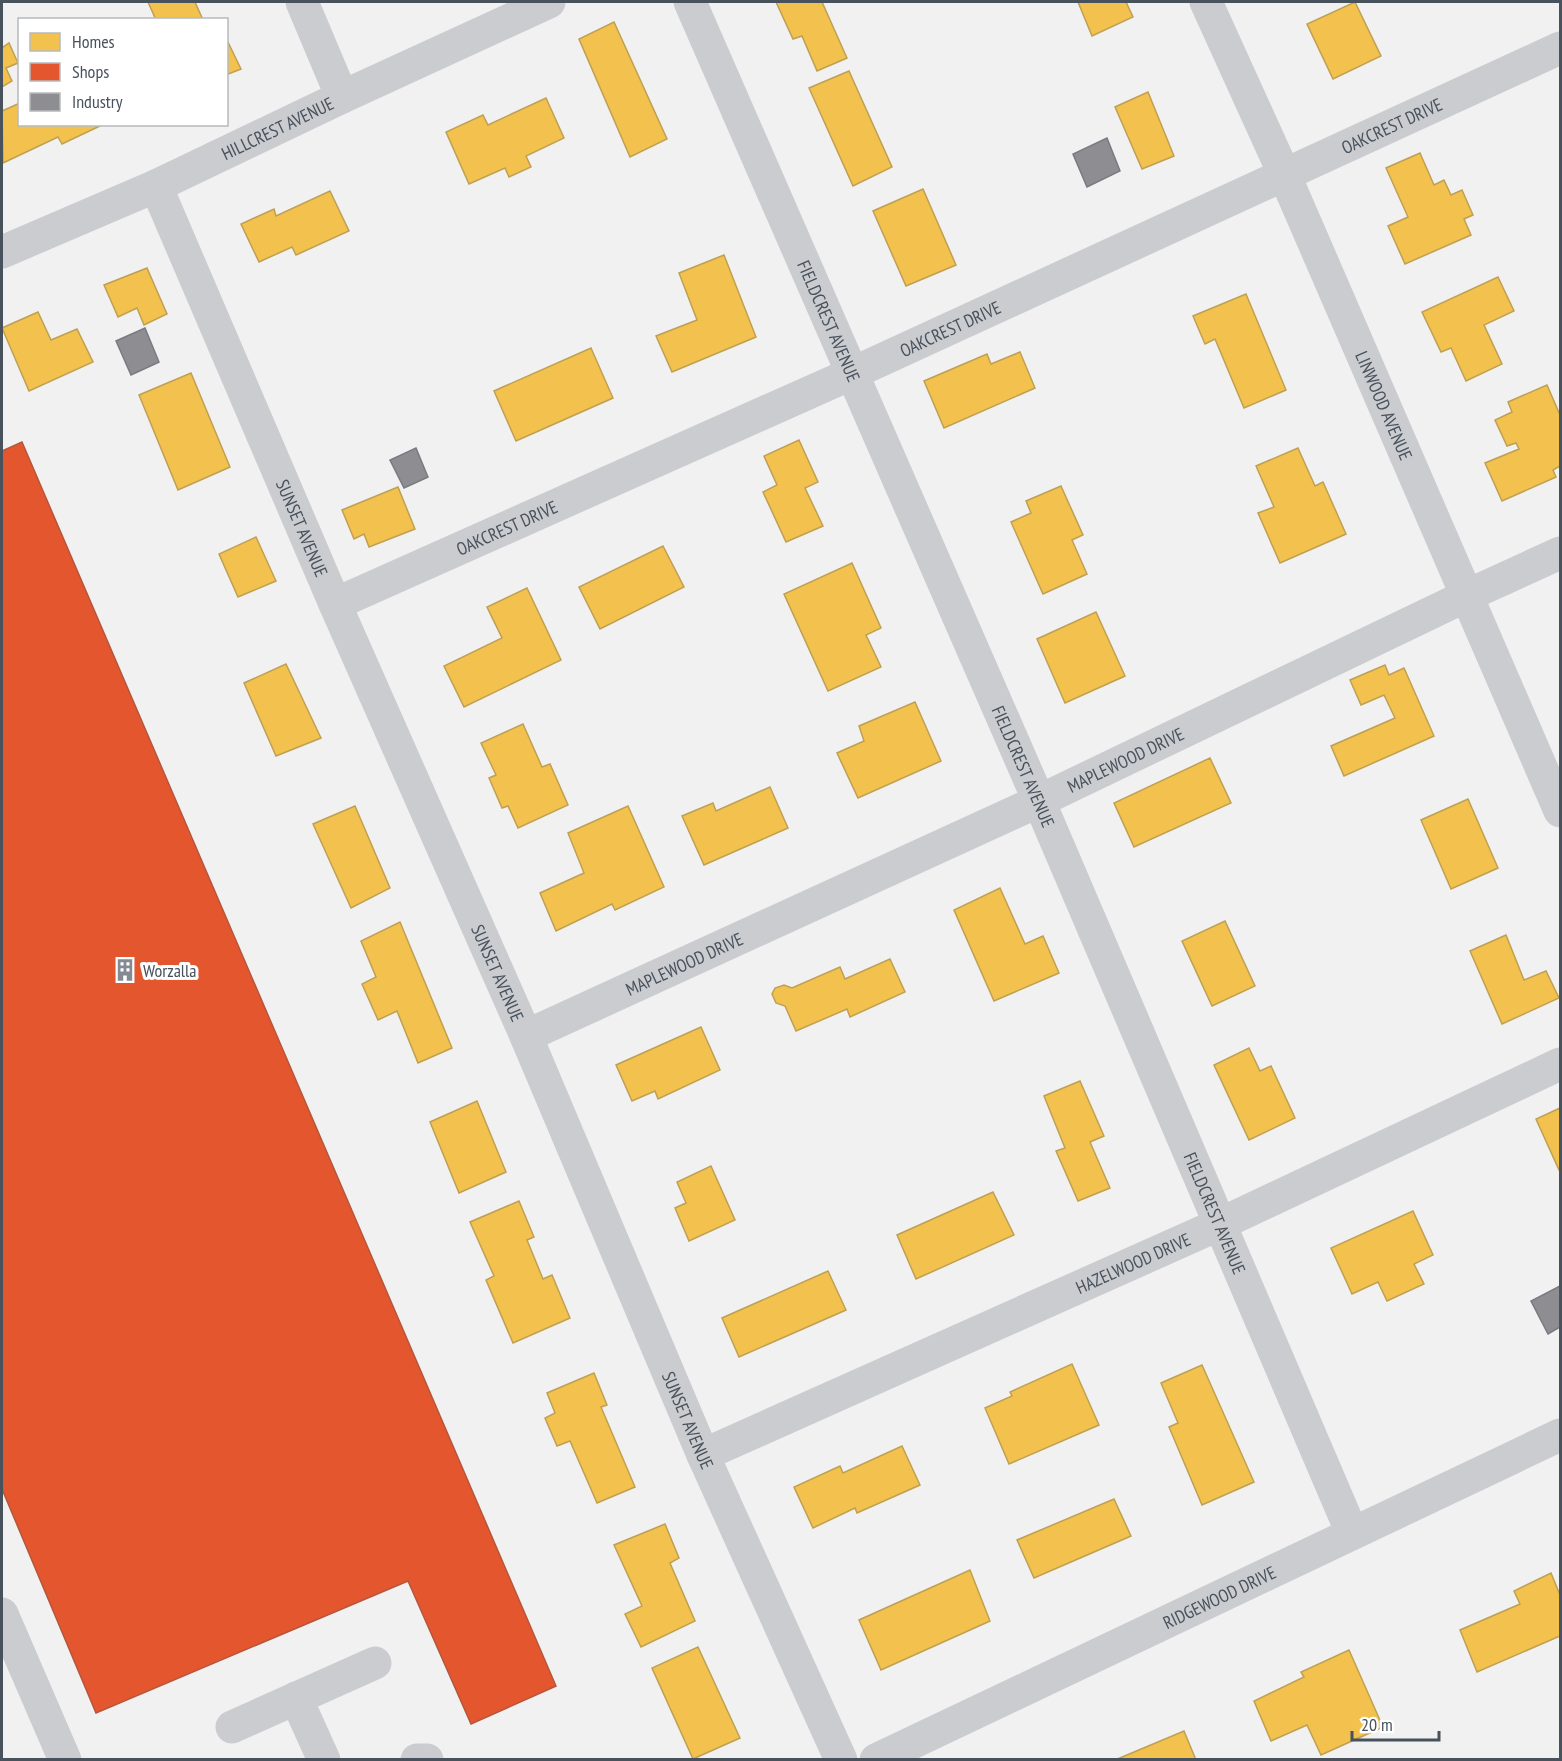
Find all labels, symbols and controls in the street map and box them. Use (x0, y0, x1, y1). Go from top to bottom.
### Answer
legend (18, 18, 228, 126)
text: Homes (72, 30, 115, 53)
text: Shops (72, 60, 109, 83)
text: Industry (72, 90, 123, 113)
street label: HILLCREST AVENUE (217, 91, 337, 165)
street label: OAKCREST DRIVE (1338, 92, 1446, 159)
street label: FIELDCREST AVENUE (793, 257, 866, 385)
street label: OAKCREST DRIVE (896, 295, 1004, 362)
street label: LINWOOD AVENUE (1351, 347, 1418, 463)
street label: SUNSET AVENUE (271, 476, 333, 580)
street label: OAKCREST DRIVE (452, 495, 561, 560)
street label: FIELDCREST AVENUE (987, 702, 1060, 831)
street label: MAPLEWOOD DRIVE (1063, 722, 1187, 797)
street label: SUNSET AVENUE (467, 921, 530, 1025)
street label: MAPLEWOOD DRIVE (622, 927, 747, 1000)
building icon: Worzalla (112, 957, 138, 983)
place label: Worzalla (143, 959, 196, 982)
street label: FIELDCREST AVENUE (1179, 1149, 1251, 1277)
street label: HAZELWOOD DRIVE (1072, 1227, 1194, 1298)
street label: SUNSET AVENUE (657, 1368, 719, 1472)
street label: RIDGEWOOD DRIVE (1159, 1560, 1279, 1634)
scale bar (1352, 1704, 1439, 1742)
text: 20 m (1361, 1713, 1393, 1736)

